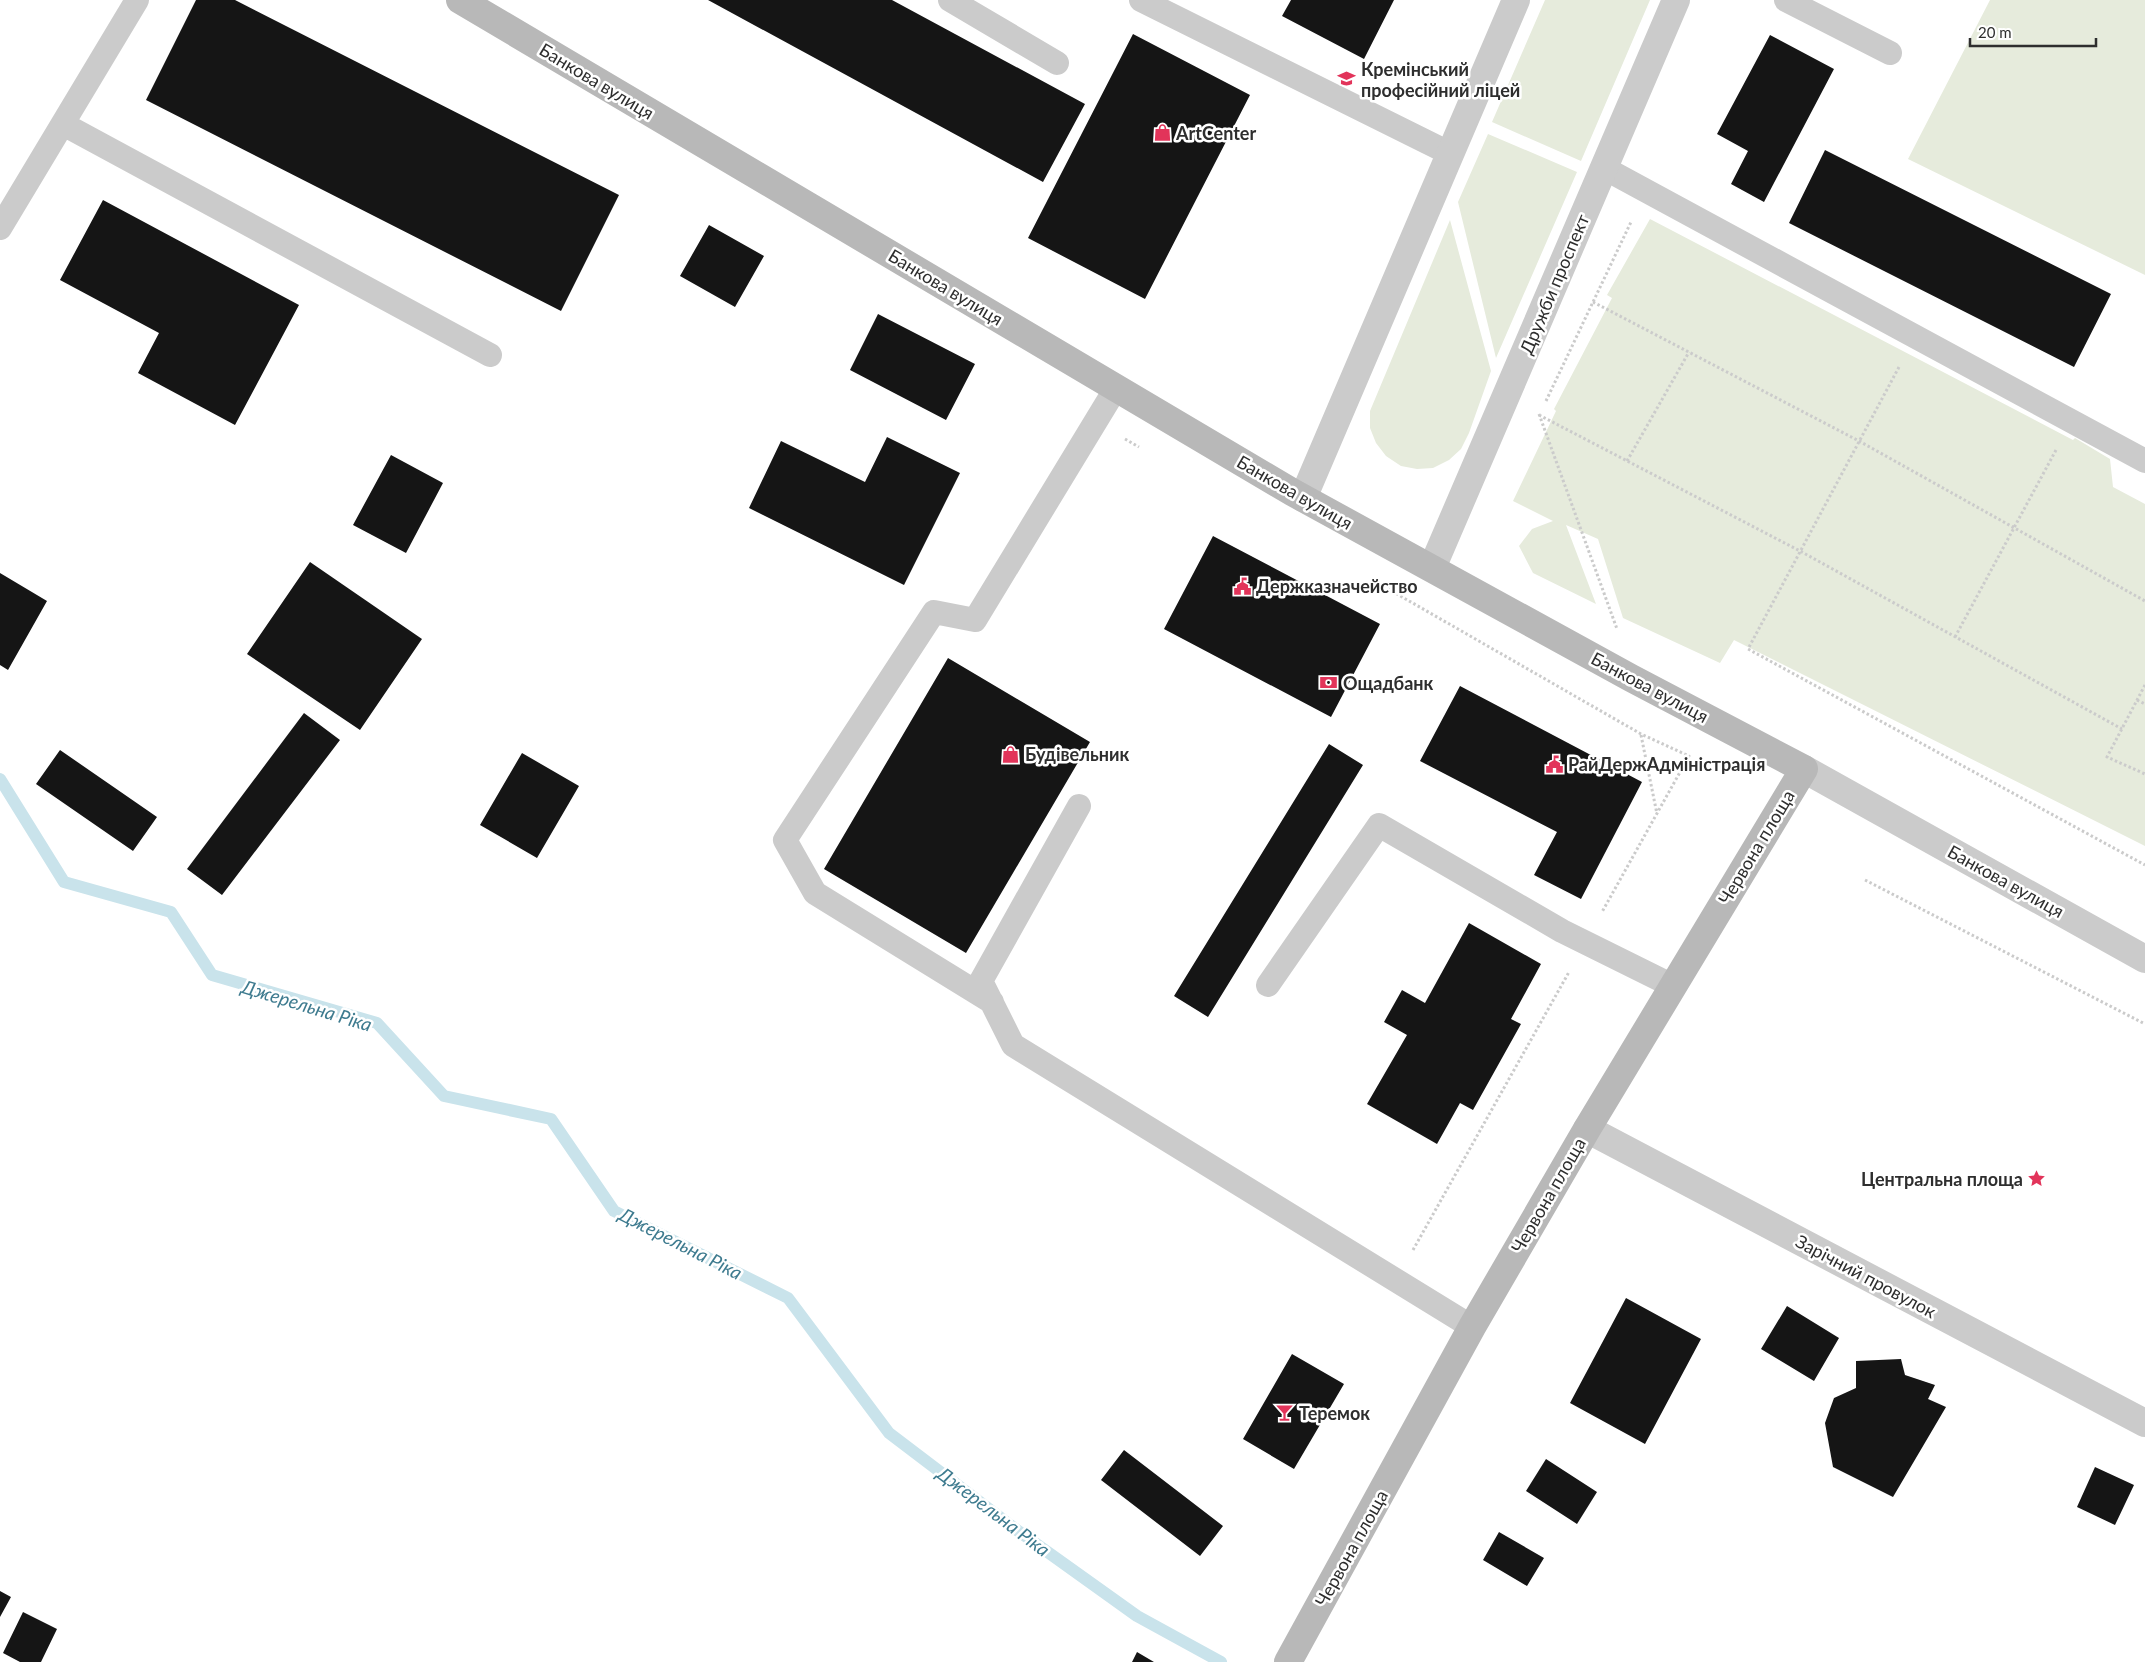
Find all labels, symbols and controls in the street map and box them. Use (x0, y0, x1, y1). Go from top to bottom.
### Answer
scale bar (1970, 15, 2096, 47)
text: 20 m (1978, 23, 2012, 41)
street label: Банкова вулиця (536, 38, 658, 124)
place label: Кремінський професійний ліцей (1361, 58, 1520, 101)
school or university icon: Кремінський професійний ліцей (1337, 69, 1357, 89)
place label: ArtCenter (1175, 122, 1256, 144)
shop icon: ArtCenter (1152, 123, 1172, 143)
street label: Дружби проспект (1515, 211, 1593, 357)
street label: Банкова вулиця (885, 244, 1007, 330)
street label: Банкова вулиця (1233, 450, 1357, 534)
place label: Держказначейство (1256, 575, 1418, 597)
public building icon: Держказначейство (1232, 576, 1252, 596)
street label: Банкова вулиця (1588, 647, 1712, 727)
place label: Ощадбанк (1343, 672, 1434, 694)
bank icon: Ощадбанк (1319, 673, 1339, 693)
place label: Будівельник (1025, 743, 1129, 765)
shop icon: Будівельник (1001, 744, 1021, 764)
place label: РайДержАдміністрація (1568, 753, 1765, 775)
public building icon: РайДержАдміністрація (1544, 754, 1564, 774)
street label: Червона площа (1713, 786, 1799, 908)
street label: Банкова вулиця (1944, 840, 2068, 922)
water label: Джерельна Ріка (238, 974, 375, 1036)
street label: Червона площа (1506, 1133, 1590, 1257)
place label: Центральна площа (1861, 1168, 2023, 1190)
place icon: Центральна площа (2027, 1169, 2047, 1189)
water label: Джерельна Ріка (615, 1202, 746, 1284)
street label: Зарічний провулок (1792, 1230, 1941, 1323)
place label: Теремок (1299, 1402, 1370, 1424)
bar icon: Теремок (1275, 1403, 1295, 1423)
water label: Джерельна Ріка (932, 1461, 1055, 1561)
street label: Червона площа (1310, 1486, 1392, 1610)

